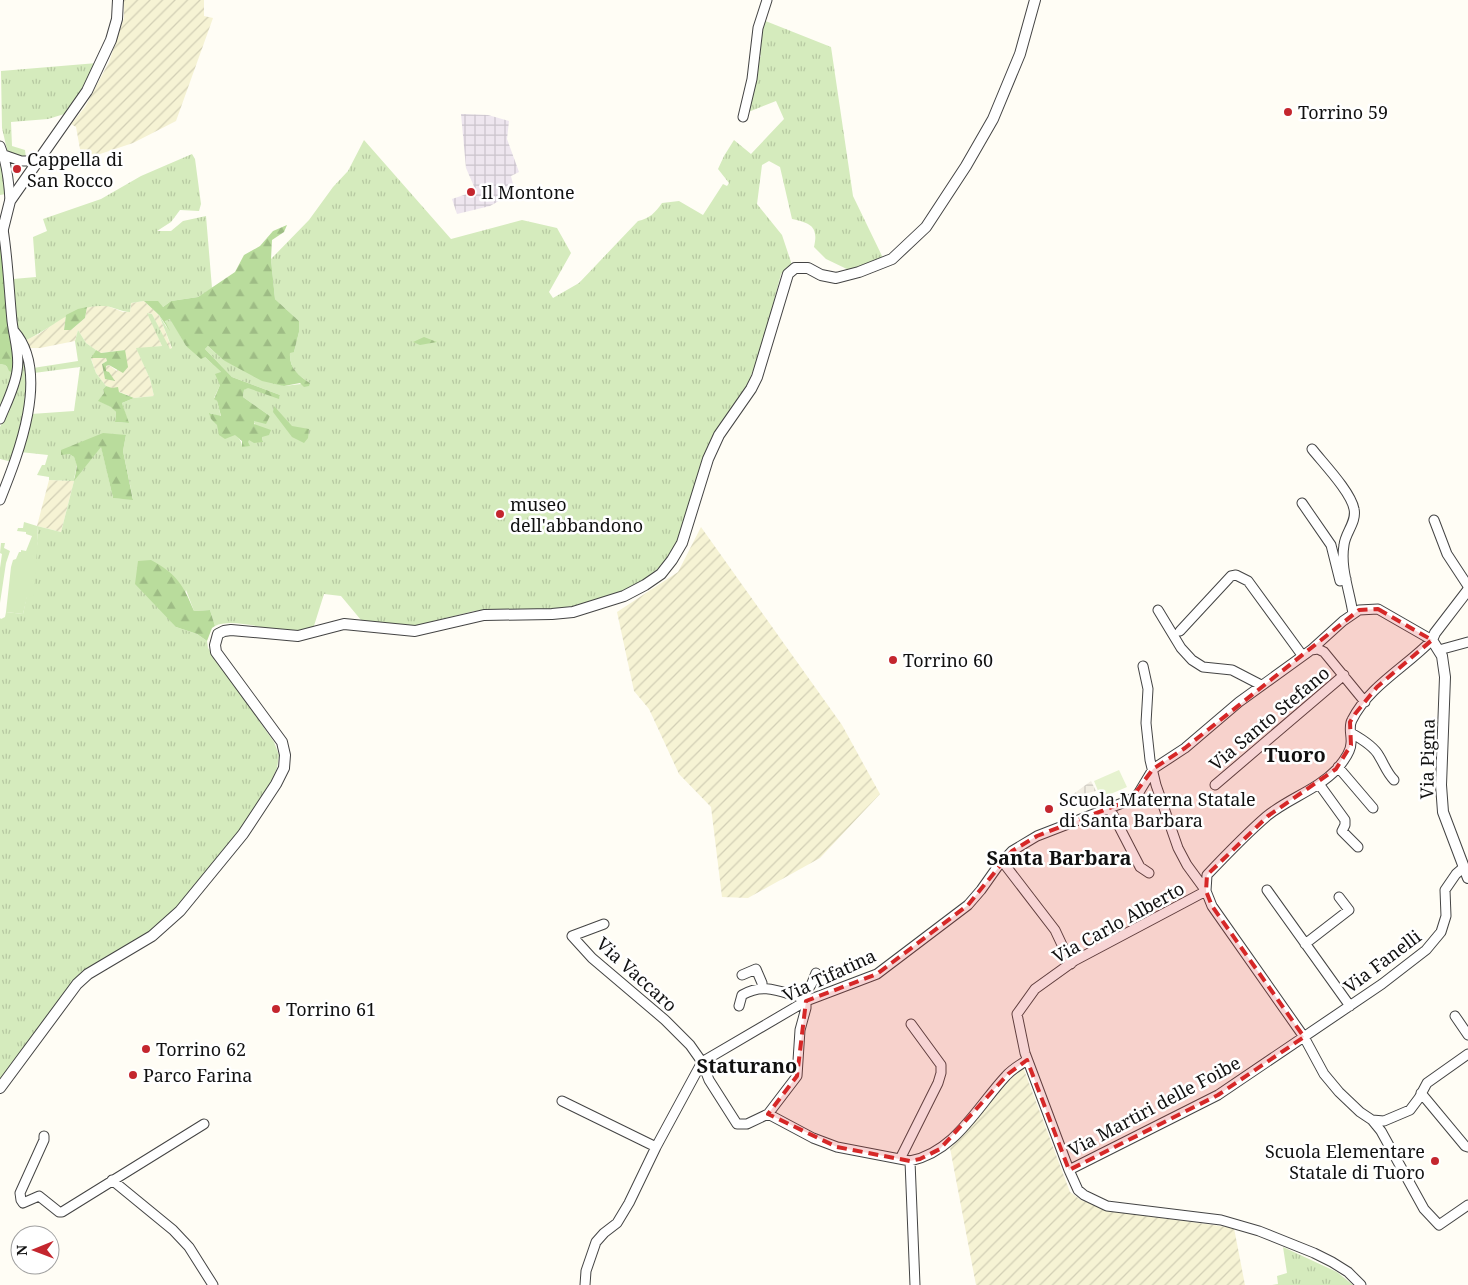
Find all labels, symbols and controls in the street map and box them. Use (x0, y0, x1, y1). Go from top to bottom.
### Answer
place label: Torrino 59 (1298, 100, 1388, 124)
marker: Torrino 59 (1282, 106, 1294, 118)
place label: Cappella di San Rocco (27, 147, 123, 192)
marker: Cappella di San Rocco (11, 163, 23, 175)
place label: Il Montone (481, 180, 575, 204)
marker: Il Montone (465, 186, 477, 198)
place label: museo dell'abbandono (510, 492, 643, 537)
marker: museo dell'abbandono (494, 508, 506, 520)
place label: Torrino 60 (903, 648, 993, 672)
marker: Torrino 60 (887, 654, 899, 666)
street label: Via Santo Stefano (1204, 661, 1334, 775)
street label: Via Pigna (1414, 718, 1440, 800)
district label: Tuoro (1264, 741, 1326, 768)
place label: Scuola Materna Statale di Santa Barbara (1059, 787, 1256, 832)
marker: Scuola Materna Statale di Santa Barbara (1043, 803, 1055, 815)
district label: Santa Barbara (986, 844, 1132, 871)
street label: Via Carlo Alberto (1048, 876, 1188, 968)
street label: Via Fanelli (1338, 924, 1426, 998)
street label: Via Vaccaro (592, 931, 682, 1017)
street label: Via Tifatina (779, 943, 879, 1007)
place label: Torrino 61 (286, 997, 376, 1021)
marker: Torrino 61 (270, 1003, 282, 1015)
place label: Torrino 62 (156, 1037, 246, 1061)
marker: Torrino 62 (140, 1043, 152, 1055)
street label: Via Martiri delle Foibe (1064, 1050, 1244, 1162)
district label: Staturano (697, 1052, 797, 1079)
place label: Parco Farina (143, 1063, 252, 1087)
marker: Parco Farina (127, 1069, 139, 1081)
place label: Scuola Elementare Statale di Tuoro (1265, 1139, 1425, 1184)
marker: Scuola Elementare Statale di Tuoro (1429, 1155, 1441, 1167)
north arrow (10, 1225, 60, 1275)
text: N (12, 1245, 31, 1256)

